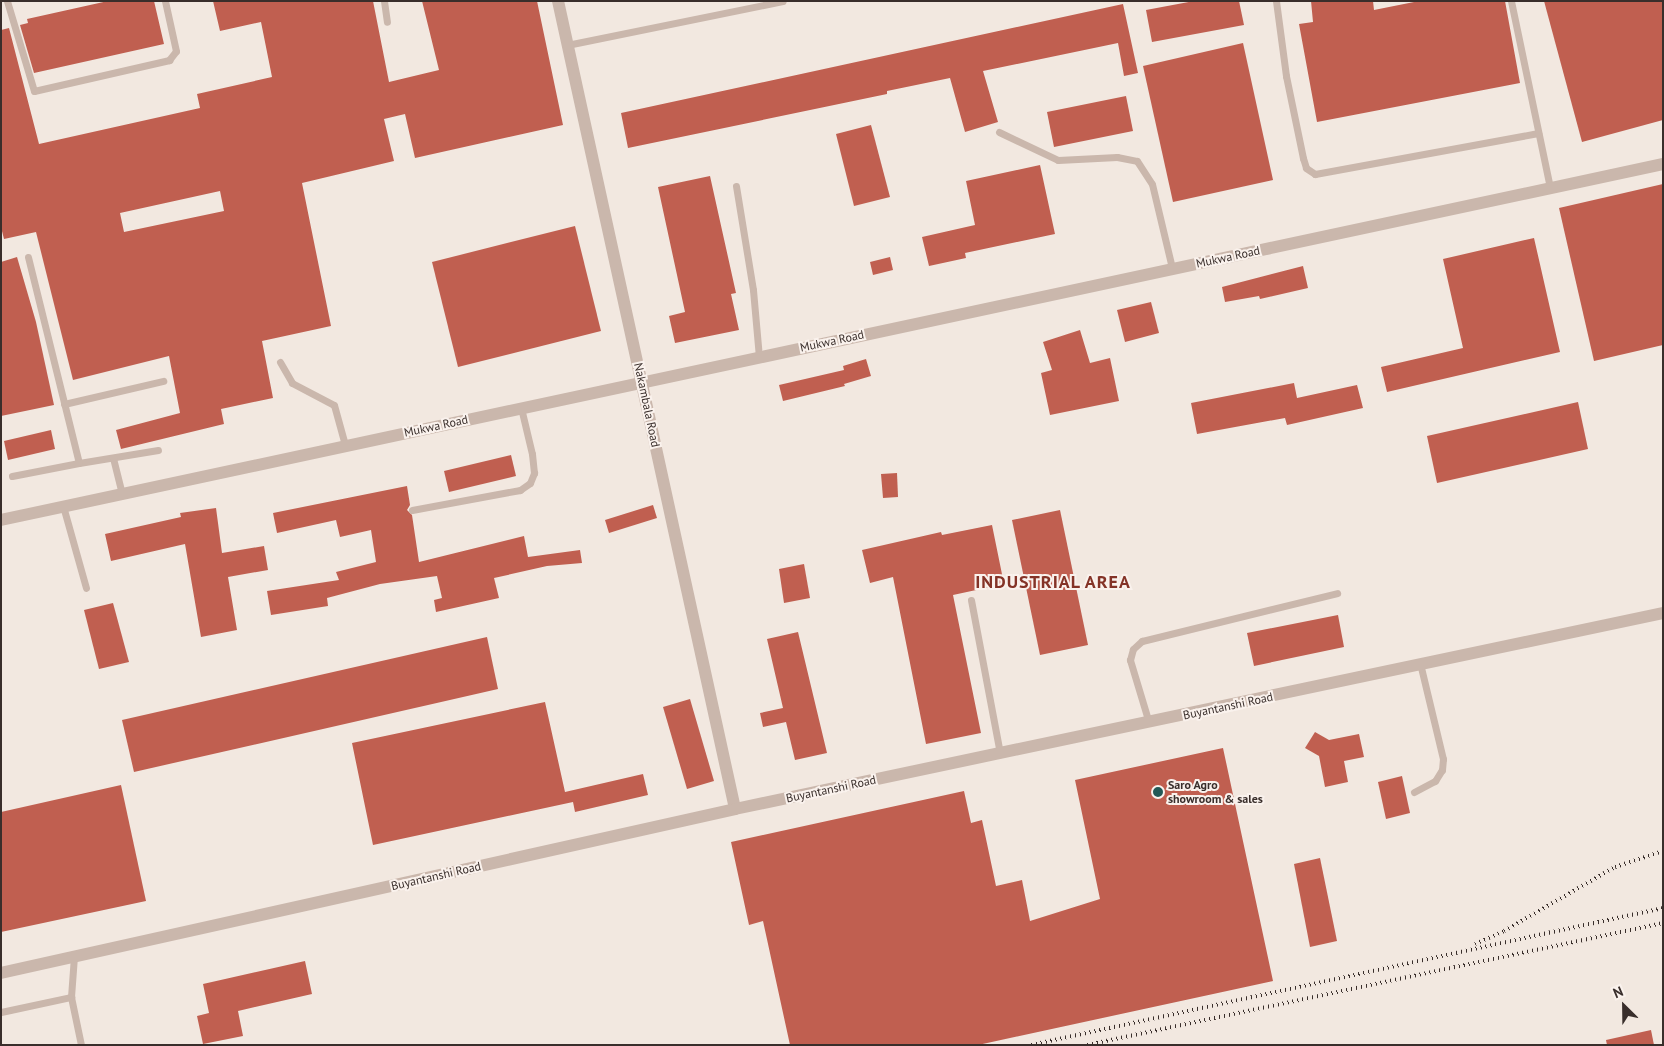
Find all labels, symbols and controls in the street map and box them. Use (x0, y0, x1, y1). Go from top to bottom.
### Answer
street label: Mukwa Road (1195, 243, 1261, 271)
street label: Mukwa Road (799, 327, 865, 355)
street label: Nakambala Road (631, 361, 663, 449)
street label: Mukwa Road (403, 412, 469, 440)
district label: INDUSTRIAL AREA (972, 571, 1134, 593)
street label: Buyantanshi Road (1182, 689, 1274, 723)
street label: Buyantanshi Road (785, 772, 877, 806)
place label: Saro Agro showroom & sales (1168, 778, 1263, 806)
marker: Saro Agro showroom & sales (1152, 786, 1164, 798)
street label: Buyantanshi Road (390, 859, 482, 893)
north arrow (1599, 981, 1649, 1031)
text: N (1610, 982, 1626, 1002)

